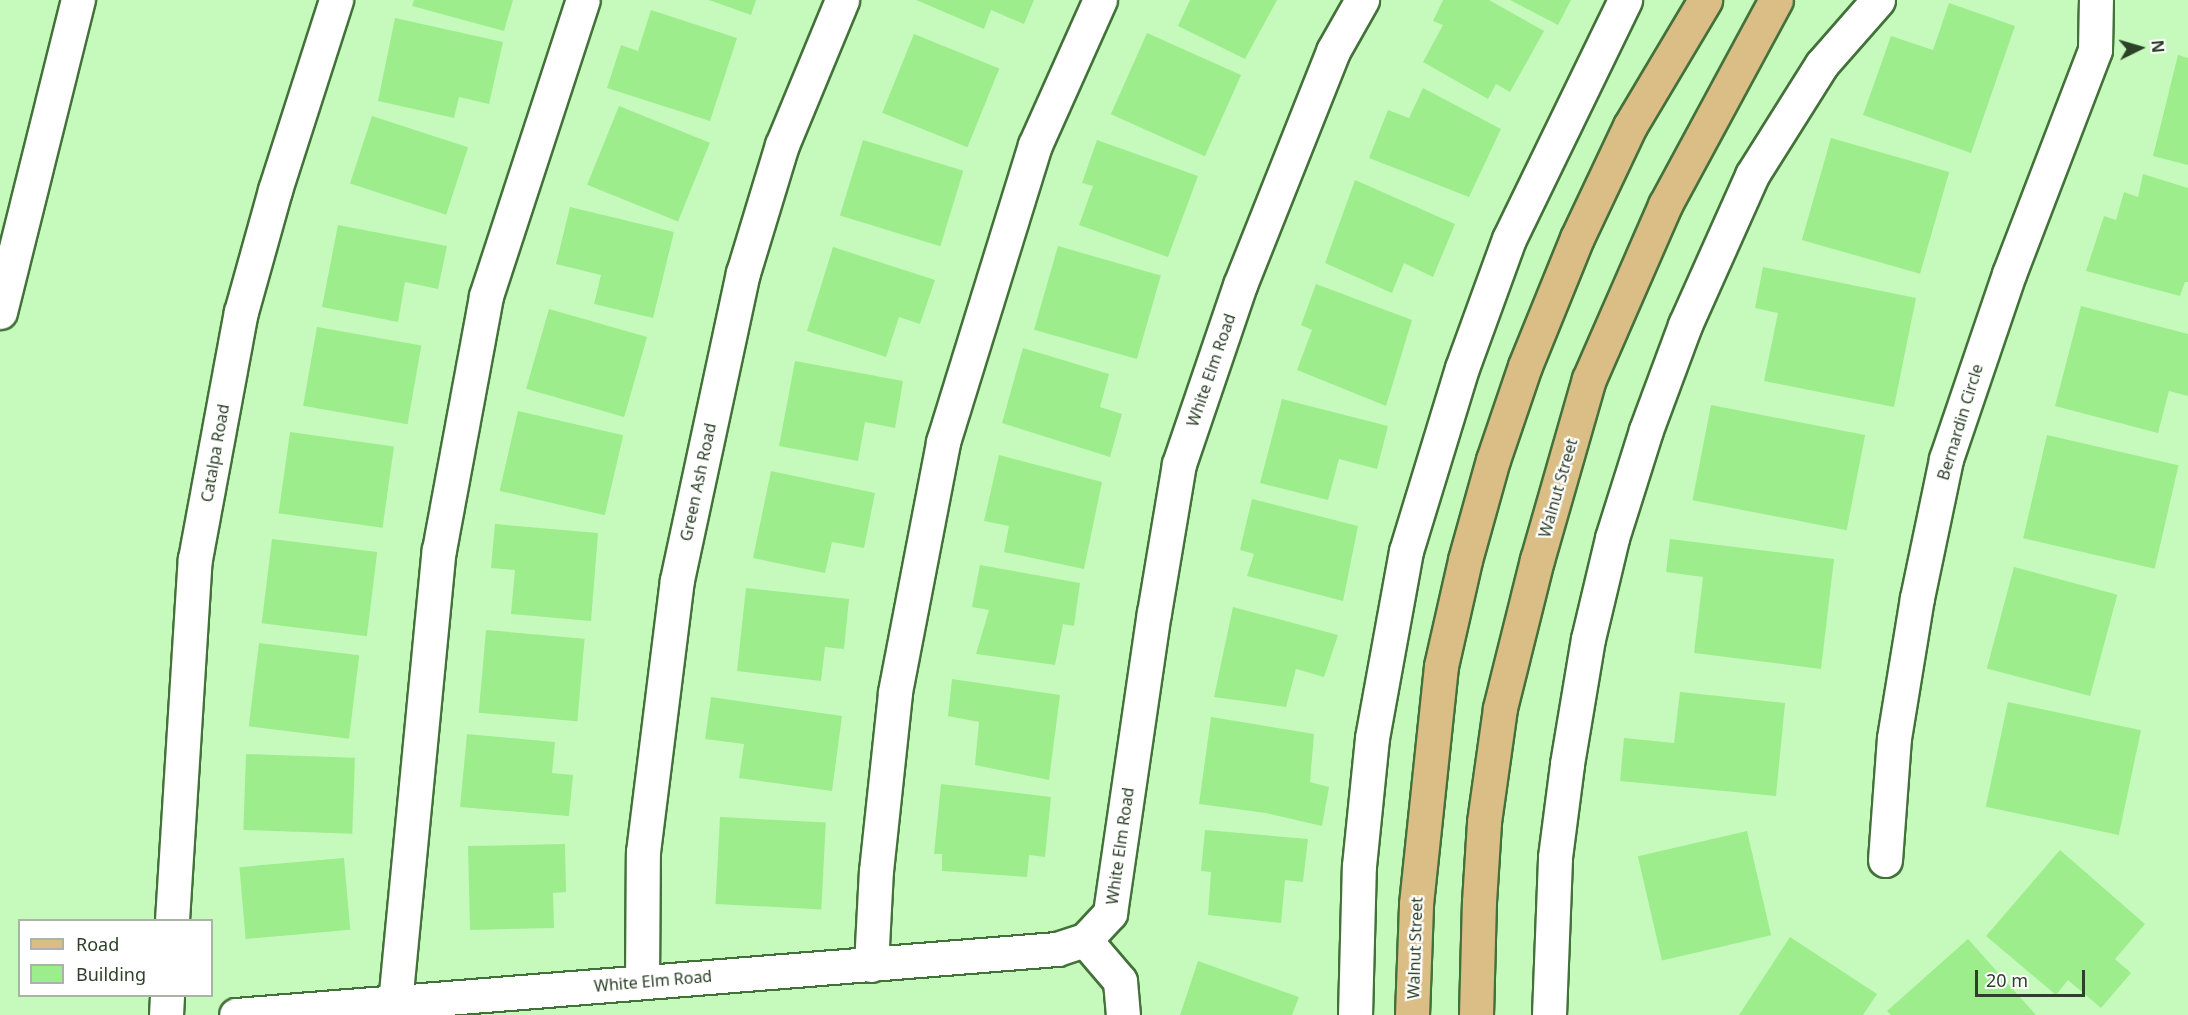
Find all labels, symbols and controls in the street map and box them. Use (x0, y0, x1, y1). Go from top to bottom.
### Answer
north arrow (2110, 18, 2170, 78)
text: N (2146, 39, 2169, 54)
street label: White Elm Road (1183, 311, 1239, 429)
street label: Bernardin Circle (1933, 362, 1987, 482)
street label: Catalpa Road (197, 402, 233, 504)
street label: Green Ash Road (676, 421, 720, 543)
street label: Walnut Street (1535, 436, 1581, 540)
street label: White Elm Road (1102, 786, 1138, 906)
street label: Walnut Street (1404, 897, 1426, 999)
legend (18, 919, 213, 997)
text: Road (76, 932, 119, 956)
scale bar (1978, 958, 2088, 996)
text: Building (76, 962, 146, 986)
street label: White Elm Road (593, 966, 713, 996)
text: 20 m (1986, 968, 2028, 992)

